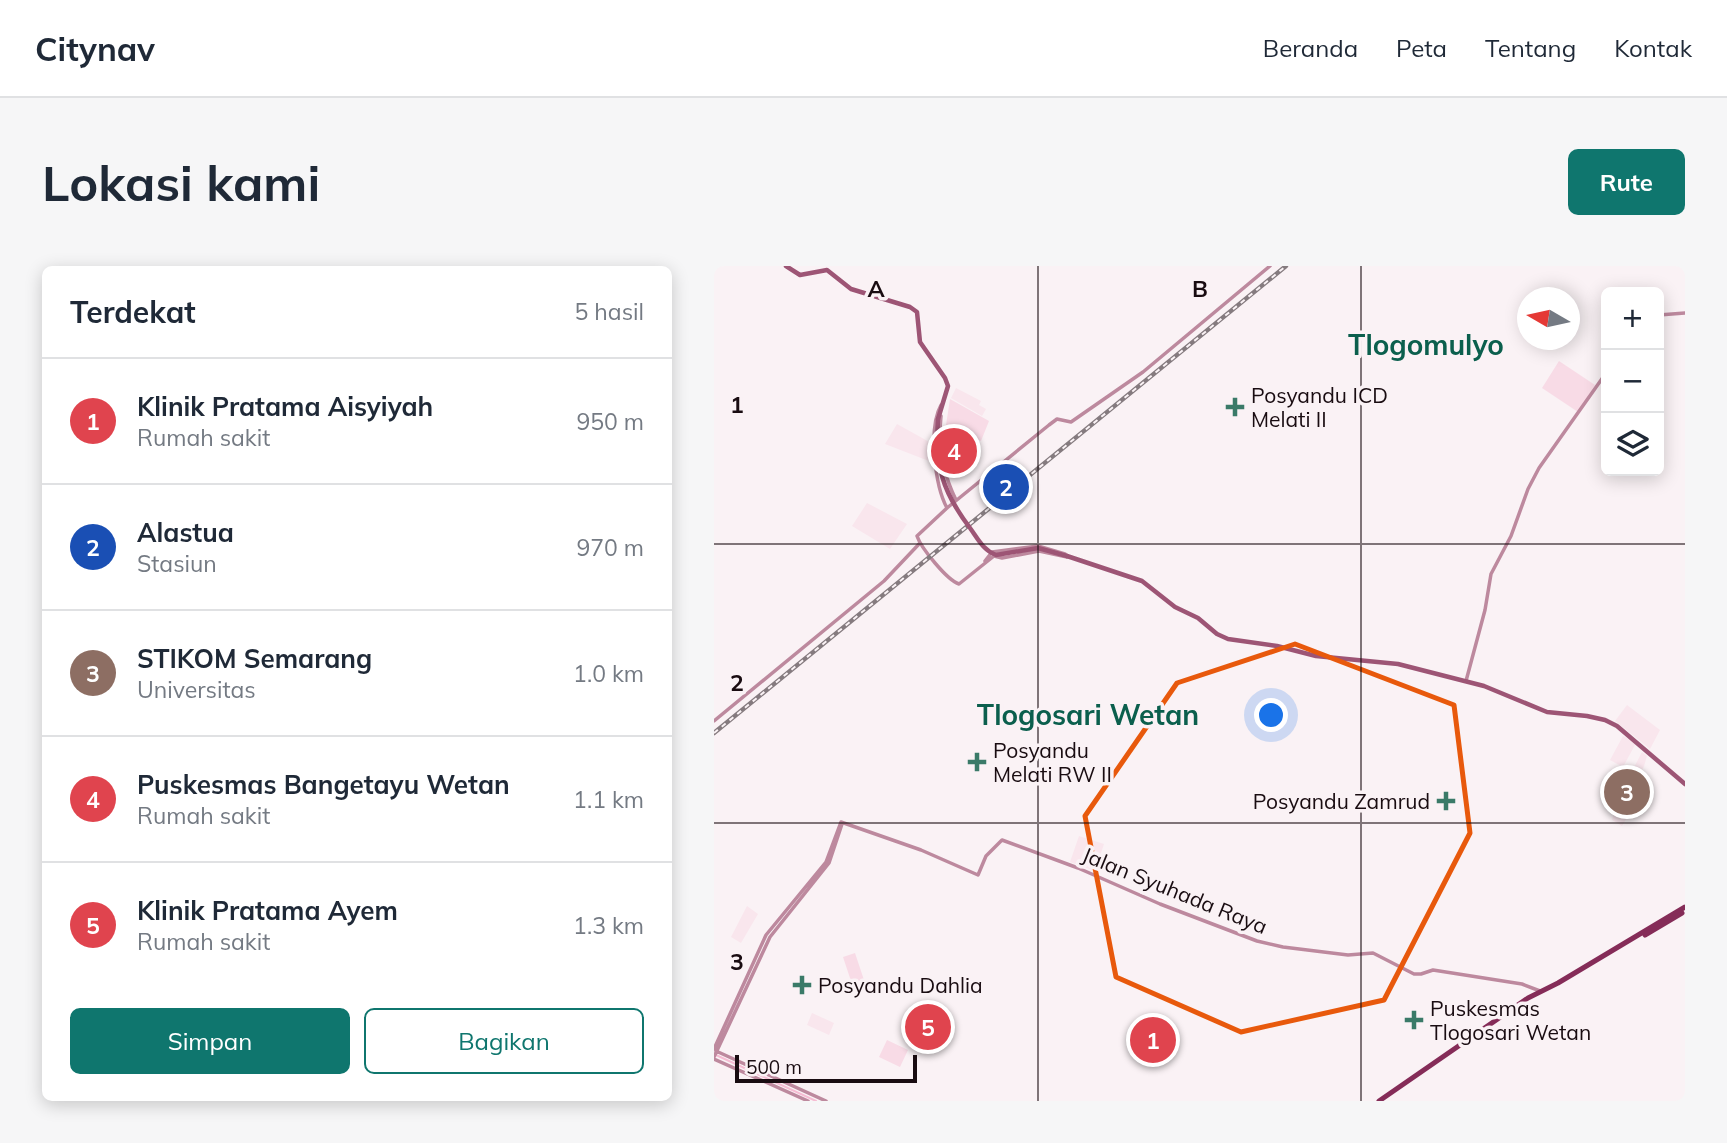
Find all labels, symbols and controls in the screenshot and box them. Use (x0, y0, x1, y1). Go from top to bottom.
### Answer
text: Citynav (35, 28, 155, 69)
text: Beranda (1263, 33, 1358, 63)
text: Peta (1396, 33, 1447, 63)
text: Tentang (1485, 33, 1576, 63)
text: Kontak (1614, 33, 1692, 63)
button: Rute (1568, 149, 1685, 215)
text: Lokasi kami (42, 152, 320, 213)
text: A (867, 274, 885, 303)
text: B (1192, 274, 1208, 303)
north arrow (1517, 287, 1580, 350)
map controls (1601, 287, 1664, 476)
button: + (1601, 287, 1664, 350)
text: Terdekat (70, 293, 196, 331)
text: 5 hasil (575, 297, 644, 326)
district label: Tlogomulyo (1348, 327, 1504, 362)
button: − (1601, 350, 1664, 413)
place label: Posyandu ICD Melati II (1251, 382, 1388, 432)
text: Klinik Pratama Aisyiyah (137, 390, 433, 423)
text: 1 (730, 390, 744, 419)
marker: Posyandu ICD Melati II (1225, 397, 1245, 417)
text: 1 (86, 407, 100, 436)
text: 950 m (576, 407, 644, 436)
button: layers (1601, 413, 1664, 476)
text: Rumah sakit (137, 423, 270, 452)
pin: 4 (931, 425, 977, 477)
pin: 2 (983, 461, 1029, 513)
text: Alastua (137, 516, 234, 549)
text: 2 (86, 533, 100, 562)
text: 970 m (576, 533, 644, 562)
text: Stasiun (137, 549, 217, 578)
text: STIKOM Semarang (137, 642, 372, 675)
text: 3 (86, 659, 100, 688)
text: 1.0 km (573, 659, 644, 688)
text: 2 (730, 668, 744, 697)
text: Universitas (137, 675, 256, 704)
district label: Tlogosari Wetan (977, 697, 1199, 732)
your location (1254, 698, 1288, 732)
place label: Posyandu Melati RW II (993, 737, 1112, 787)
marker: Posyandu Melati RW II (967, 752, 987, 772)
pin: 3 (1604, 766, 1650, 818)
text: Puskesmas Bangetayu Wetan (137, 768, 510, 801)
text: 4 (86, 785, 100, 814)
text: 1.1 km (573, 785, 644, 814)
place label: Posyandu Zamrud (1253, 788, 1430, 814)
marker: Posyandu Zamrud (1436, 791, 1456, 811)
text: Rumah sakit (137, 801, 270, 830)
street label: Jalan Syuhada Raya (1079, 841, 1271, 939)
text: Klinik Pratama Ayem (137, 894, 398, 927)
text: 5 (86, 911, 100, 940)
text: 1.3 km (573, 911, 644, 940)
text: Rumah sakit (137, 927, 270, 956)
text: 3 (730, 947, 744, 976)
place label: Posyandu Dahlia (818, 972, 983, 998)
marker: Posyandu Dahlia (792, 975, 812, 995)
place label: Puskesmas Tlogosari Wetan (1430, 995, 1591, 1045)
pin: 5 (905, 1001, 951, 1053)
button: Simpan (70, 1008, 350, 1074)
button: Bagikan (364, 1008, 644, 1074)
marker: Puskesmas Tlogosari Wetan (1404, 1010, 1424, 1030)
pin: 1 (1130, 1014, 1176, 1066)
scale bar (735, 1052, 917, 1084)
text: 500 m (746, 1055, 802, 1079)

